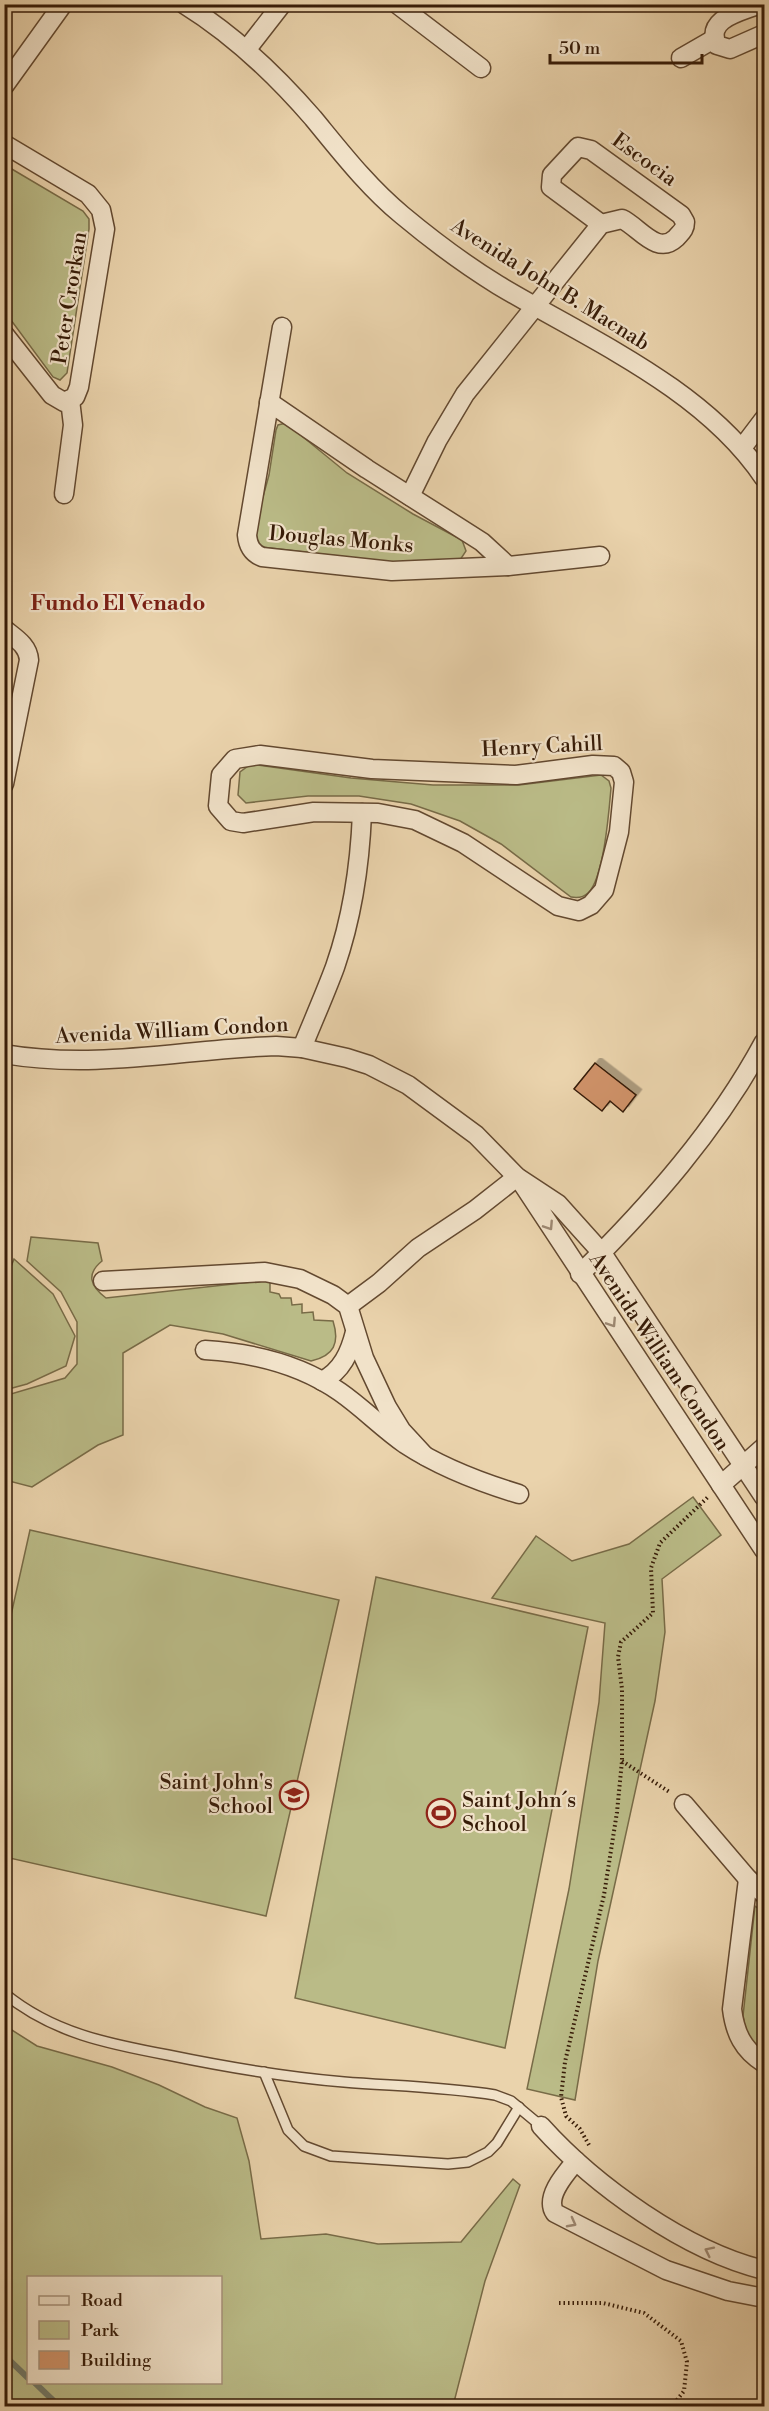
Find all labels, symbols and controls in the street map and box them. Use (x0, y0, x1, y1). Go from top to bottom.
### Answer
scale bar (550, 27, 702, 65)
text: 50 m (559, 37, 601, 60)
street label: Escocia (606, 128, 682, 193)
street label: Avenida John B. Macnab (445, 213, 654, 357)
street label: Peter Crorkan (47, 230, 93, 366)
street label: Douglas Monks (268, 521, 414, 559)
district label: Fundo El Venado (30, 590, 206, 617)
street label: Henry Cahill (481, 731, 603, 763)
street label: Avenida William Condon (54, 1012, 290, 1050)
one-way arrow (541, 1219, 552, 1230)
street label: Avenida William Condon (582, 1247, 735, 1456)
one-way arrow (605, 1316, 616, 1327)
place label: Saint John's School (159, 1770, 273, 1820)
school or university icon: Saint John's School (278, 1779, 310, 1811)
place label: Saint John´s School (462, 1788, 576, 1838)
sports icon: Saint John´s School (425, 1797, 457, 1829)
one-way arrow (565, 2216, 576, 2227)
one-way arrow (705, 2246, 716, 2258)
legend (27, 2276, 222, 2384)
text: Road (81, 2289, 124, 2312)
text: Park (81, 2319, 120, 2342)
text: Building (80, 2349, 152, 2372)

